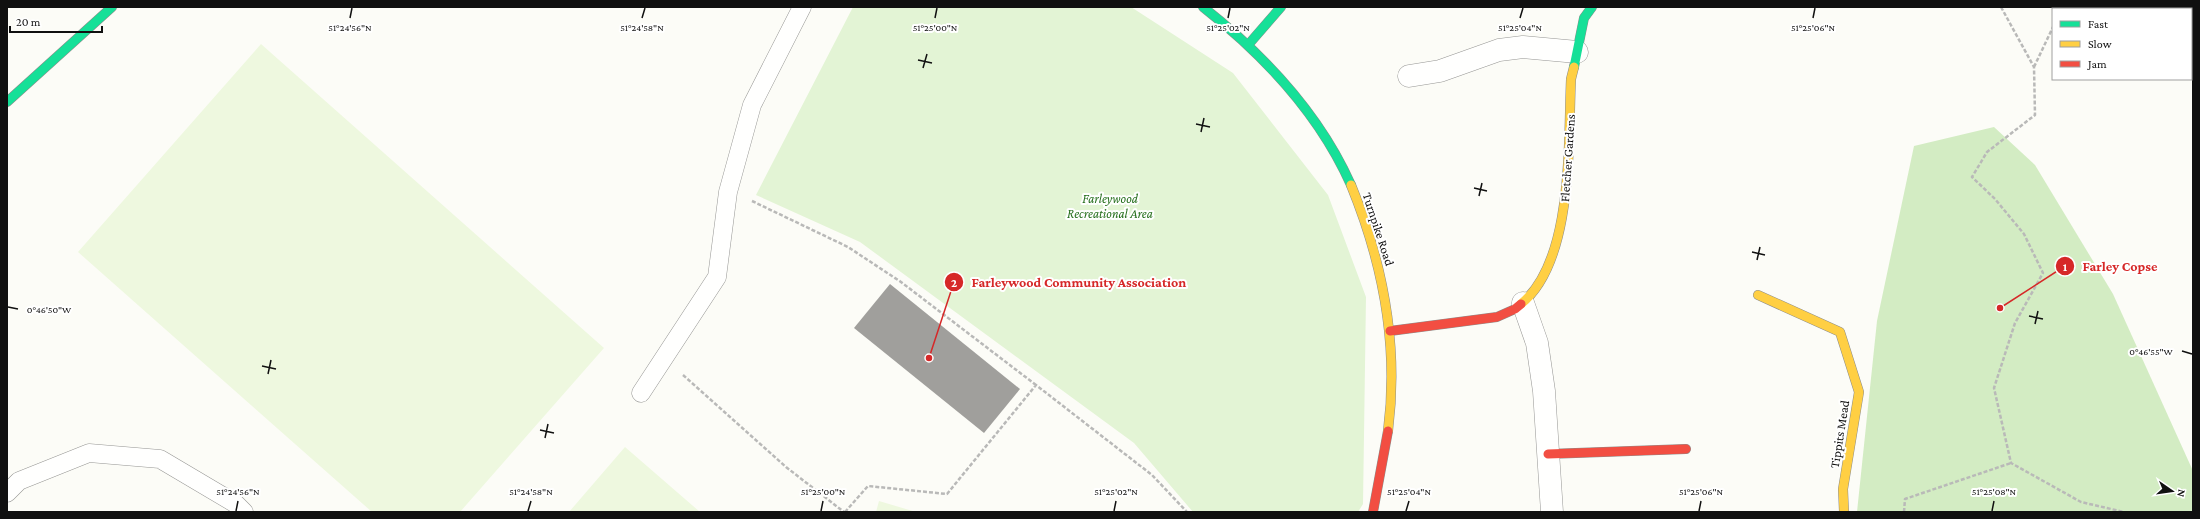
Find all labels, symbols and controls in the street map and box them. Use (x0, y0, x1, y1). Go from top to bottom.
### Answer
scale bar (10, 8, 102, 34)
legend (2052, 8, 2192, 80)
text: 20 m (16, 15, 41, 29)
text: Fast (2088, 17, 2109, 31)
text: 51°24'56"N (328, 22, 372, 33)
text: 51°24'58"N (620, 22, 664, 33)
text: 51°25'00"N (913, 22, 958, 33)
text: 51°25'02"N (1206, 22, 1250, 33)
text: 51°25'04"N (1498, 22, 1542, 33)
text: 51°25'06"N (1791, 22, 1835, 33)
text: Slow (2088, 37, 2112, 51)
text: Jam (2087, 57, 2107, 71)
street label: Fletcher Gardens (1557, 114, 1578, 202)
park label: Farleywood Recreational Area (1067, 191, 1153, 221)
street label: Turnpike Road (1360, 191, 1398, 268)
callout: Farley Copse (2055, 253, 2166, 279)
text: Farley Copse (2083, 258, 2158, 274)
text: 1 (2063, 260, 2068, 274)
callout: Farleywood Community Association (944, 269, 1194, 295)
text: Farleywood Community Association (972, 274, 1186, 290)
text: 2 (951, 276, 957, 290)
text: 0°46'50"W (27, 304, 72, 315)
text: 0°46'55"W (2129, 346, 2173, 357)
street label: Tippits Mead (1827, 399, 1852, 469)
north arrow (2152, 471, 2192, 511)
text: 51°24'56"N (216, 486, 260, 497)
text: 51°24'58"N (509, 486, 553, 497)
text: 51°25'00"N (801, 486, 846, 497)
text: 51°25'02"N (1094, 486, 1138, 497)
text: 51°25'04"N (1387, 486, 1431, 497)
text: 51°25'06"N (1679, 486, 1723, 497)
text: 51°25'08"N (1972, 486, 2017, 497)
text: N (2175, 488, 2188, 499)

